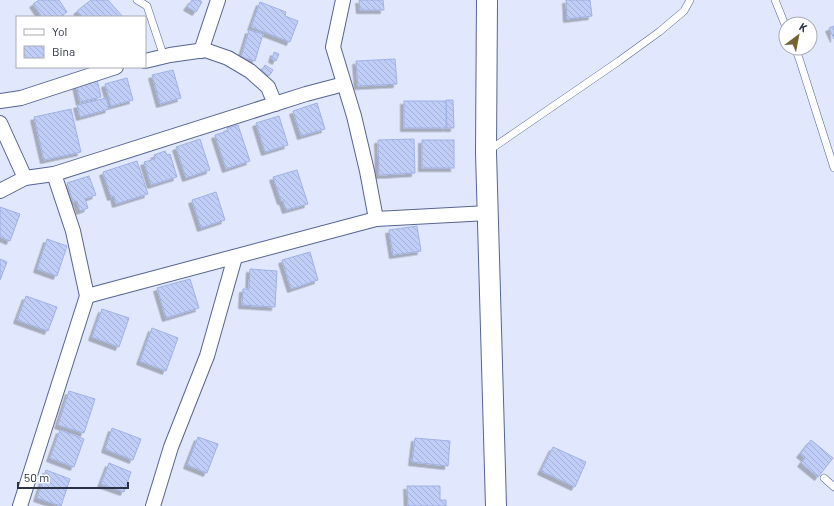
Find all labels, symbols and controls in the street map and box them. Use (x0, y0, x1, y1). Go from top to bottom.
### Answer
legend (16, 16, 146, 68)
north arrow (778, 16, 818, 56)
text: K (797, 20, 810, 34)
text: Yol (52, 24, 67, 38)
text: Bina (52, 44, 75, 58)
scale bar (18, 464, 128, 490)
text: 50 m (24, 470, 49, 484)

